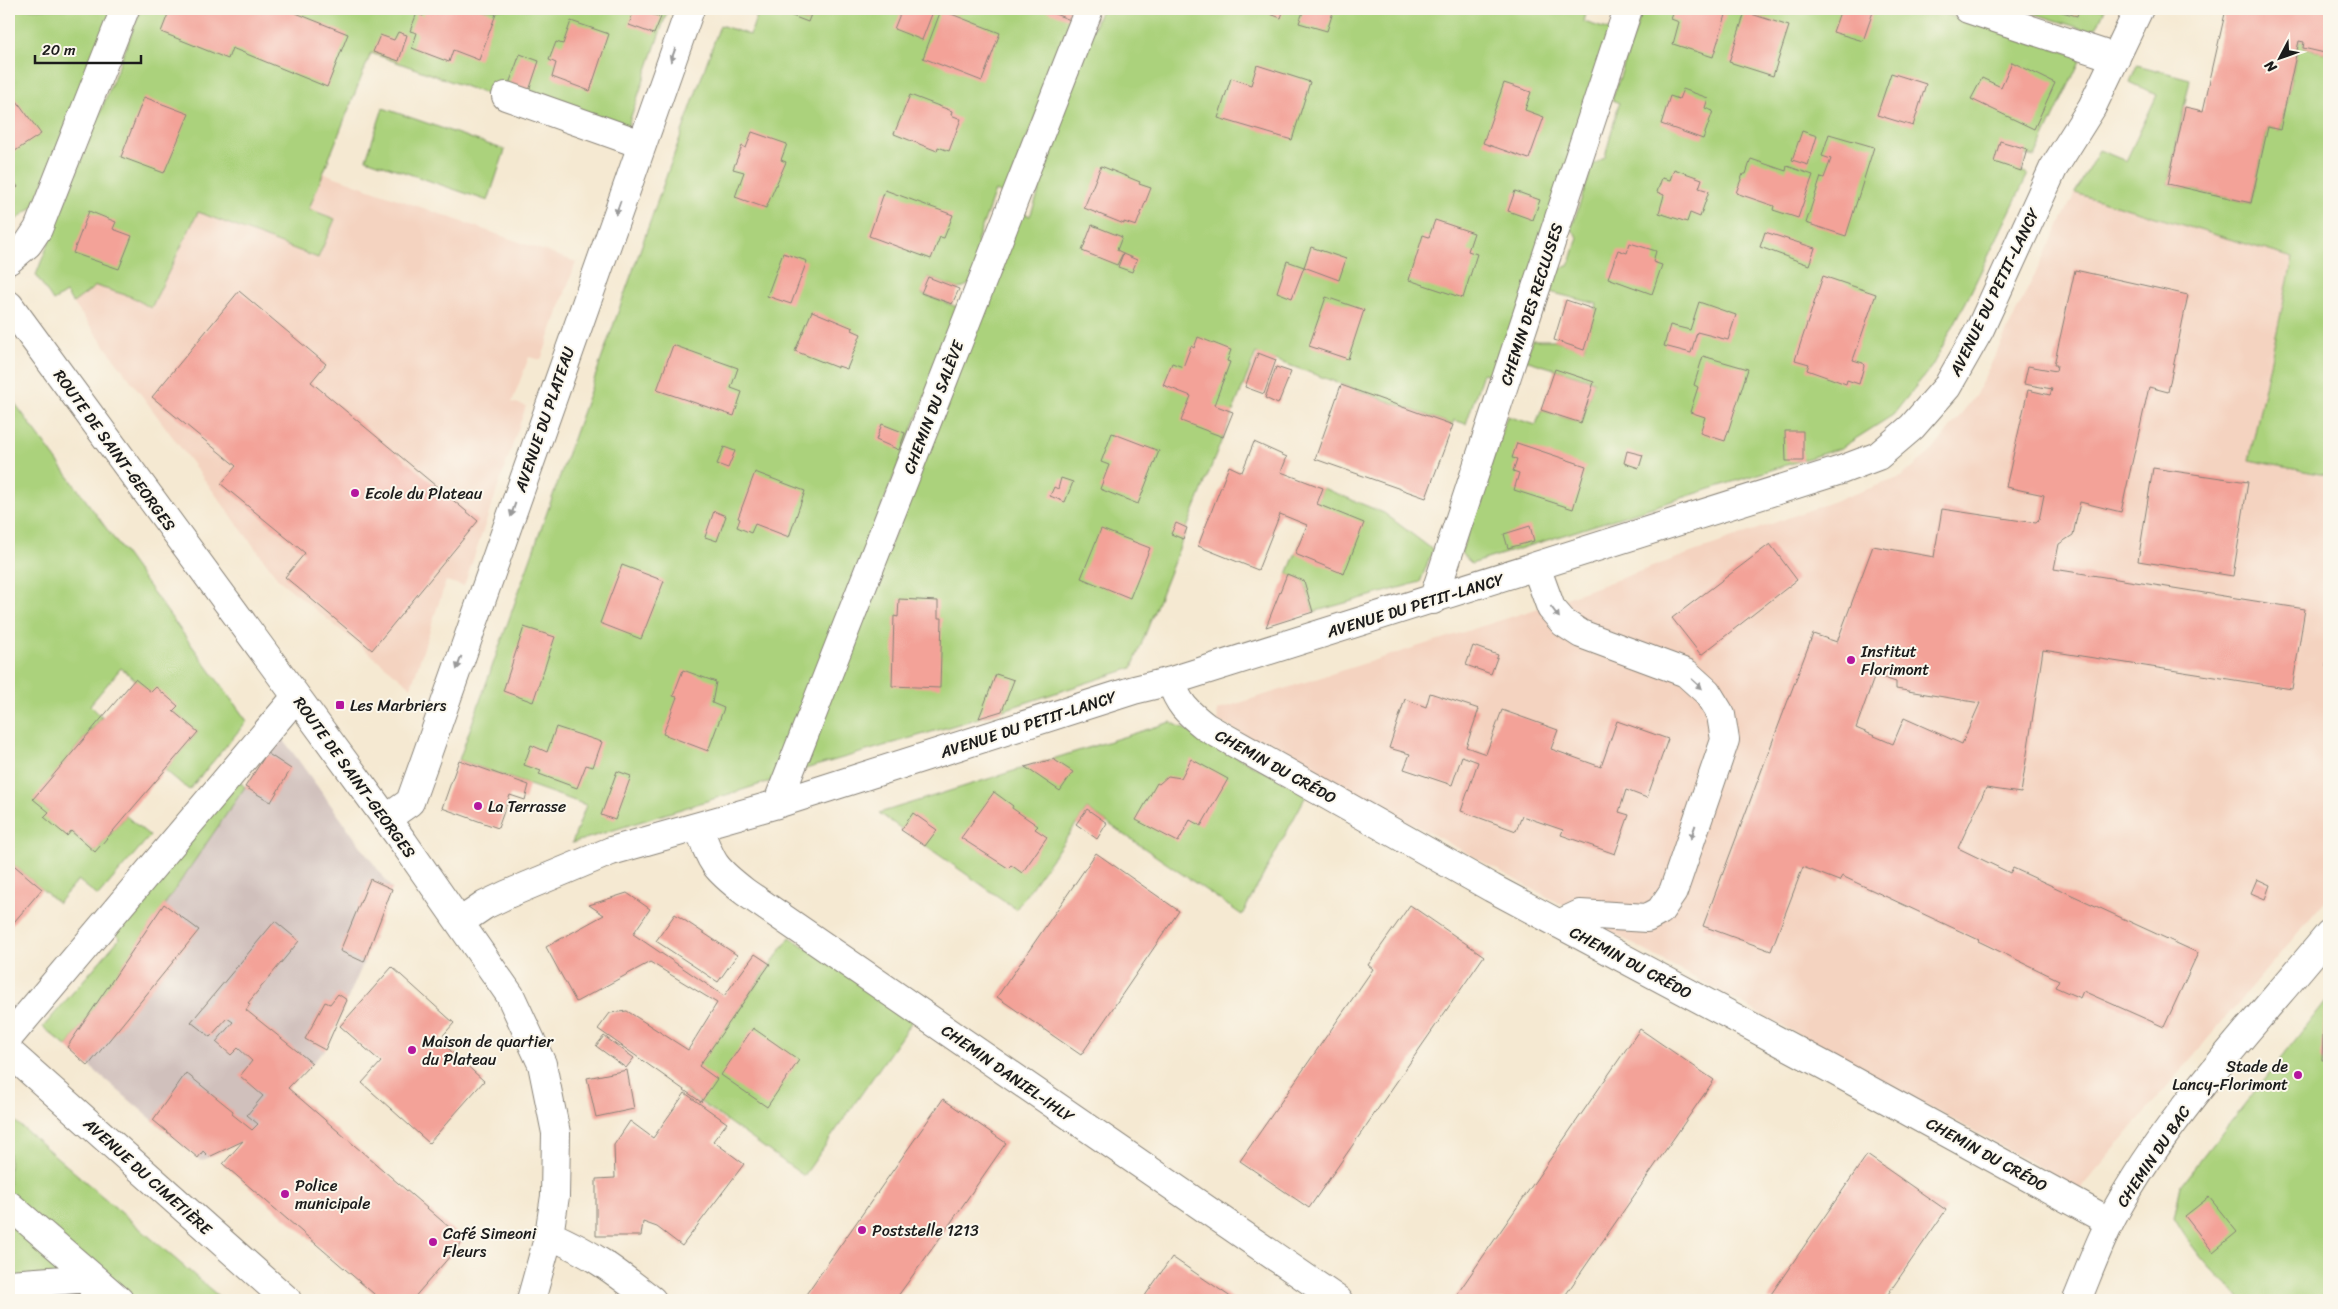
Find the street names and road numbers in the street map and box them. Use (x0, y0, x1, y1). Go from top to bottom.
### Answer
street label: AVENUE DU PETIT-LANCY (1941, 202, 2048, 382)
street label: CHEMIN DES RECLUSES (1491, 219, 1572, 389)
street label: CHEMIN DU SALÈVE (895, 335, 973, 478)
street label: AVENUE DU PLATEAU (506, 342, 583, 497)
street label: ROUTE DE SAINT-GEORGES (46, 363, 183, 537)
street label: AVENUE DU PETIT-LANCY (1322, 564, 1508, 647)
street label: AVENUE DU PETIT-LANCY (935, 682, 1121, 767)
street label: ROUTE DE SAINT-GEORGES (286, 690, 423, 864)
street label: CHEMIN DU CRÉDO (1210, 721, 1342, 812)
street label: CHEMIN DU CRÉDO (1564, 918, 1697, 1007)
street label: CHEMIN DANIEL-IHLY (935, 1016, 1081, 1131)
street label: CHEMIN DU BAC (2108, 1099, 2198, 1213)
street label: CHEMIN DU CRÉDO (1921, 1109, 2053, 1200)
street label: AVENUE DU CIMETIÈRE (76, 1110, 220, 1243)

